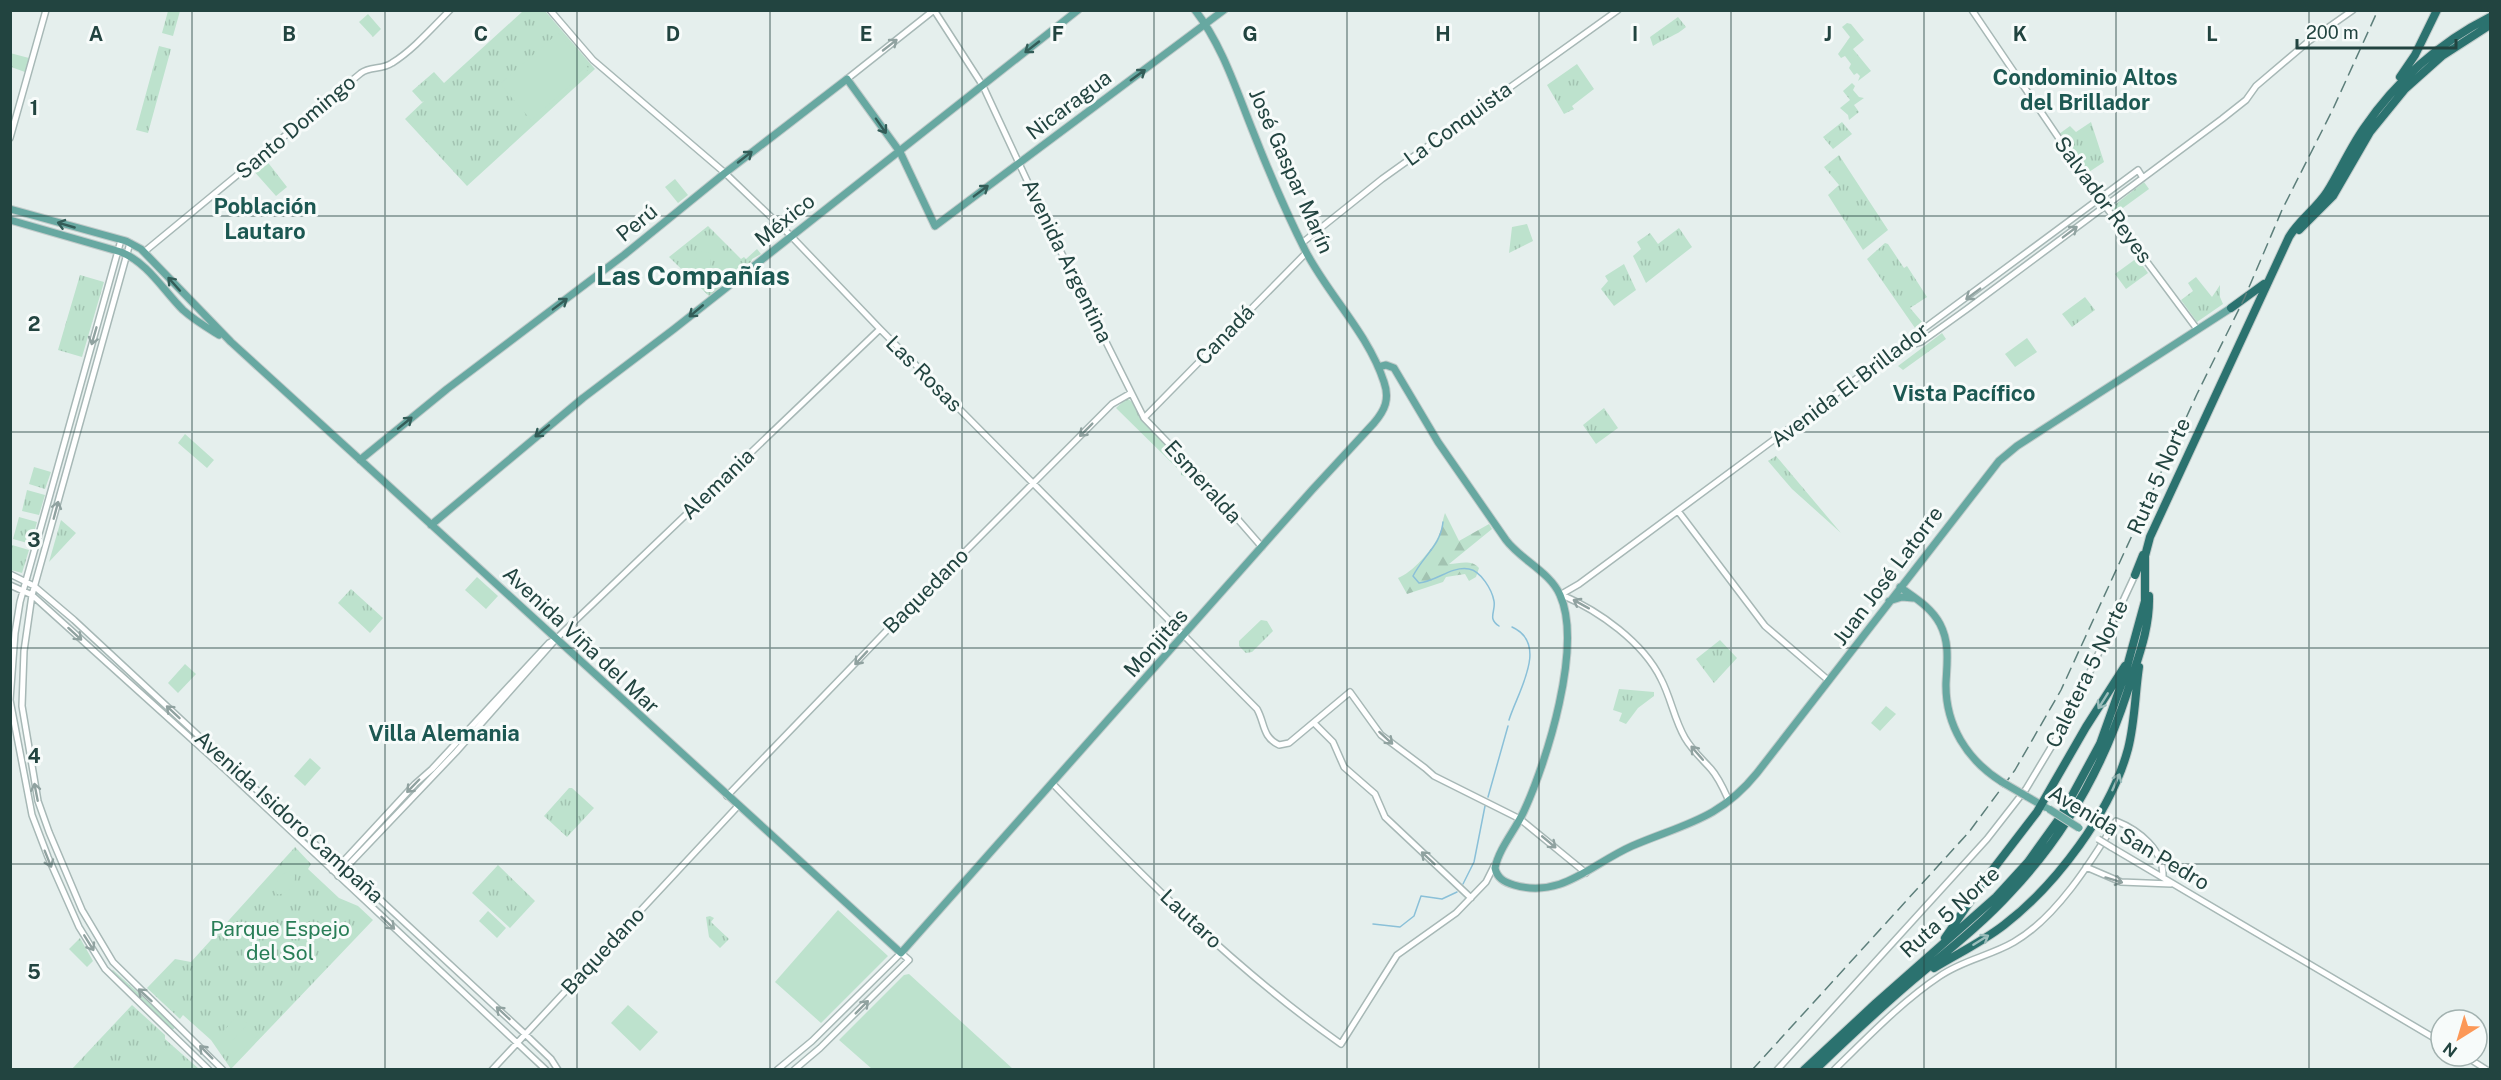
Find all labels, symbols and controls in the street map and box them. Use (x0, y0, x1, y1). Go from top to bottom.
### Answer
scale bar (2297, 12, 2456, 50)
text: A (89, 22, 103, 46)
text: B (282, 22, 296, 46)
text: C (474, 22, 488, 46)
text: D (666, 22, 680, 46)
text: E (860, 22, 872, 46)
text: F (1052, 22, 1064, 46)
text: G (1242, 22, 1258, 46)
text: H (1435, 22, 1451, 46)
text: I (1632, 22, 1638, 46)
text: J (1824, 22, 1832, 46)
text: K (2013, 22, 2027, 46)
text: L (2206, 22, 2218, 46)
text: 200 m (2306, 22, 2359, 43)
one-way arrow (882, 38, 898, 51)
one-way arrow (1024, 40, 1040, 53)
district label: Condominio Altos del Brillador (1992, 64, 2178, 115)
street label: Nicaragua (1021, 65, 1116, 145)
one-way arrow (1129, 68, 1145, 81)
street label: Santo Domingo (231, 69, 361, 184)
street label: La Conquista (1399, 76, 1516, 171)
street label: José Gaspar Marín (1244, 84, 1339, 257)
text: 1 (30, 96, 38, 120)
one-way arrow (875, 117, 887, 134)
street label: Salvador Reyes (2049, 132, 2158, 268)
one-way arrow (737, 151, 753, 163)
street label: Avenida Argentina (1017, 175, 1118, 347)
one-way arrow (973, 185, 989, 197)
street label: México (750, 188, 820, 251)
district label: Población Lautaro (213, 193, 317, 244)
street label: Perú (611, 199, 662, 247)
one-way arrow (57, 218, 76, 230)
one-way arrow (2062, 226, 2078, 238)
district label: Las Compañías (596, 259, 790, 291)
one-way arrow (167, 277, 181, 292)
one-way arrow (1966, 288, 1982, 300)
one-way arrow (551, 298, 567, 311)
street label: Canadá (1190, 299, 1259, 370)
one-way arrow (688, 305, 704, 318)
text: 2 (28, 312, 40, 336)
street label: Avenida El Brillador (1766, 317, 1933, 452)
one-way arrow (88, 326, 99, 345)
street label: Las Rosas (881, 330, 968, 417)
district label: Vista Pacífico (1893, 380, 2036, 406)
street label: Ruta 5 Norte (2122, 414, 2195, 538)
one-way arrow (397, 416, 412, 430)
one-way arrow (1079, 422, 1094, 437)
one-way arrow (534, 424, 550, 437)
street label: Esmeralda (1160, 435, 1247, 528)
street label: Alemania (676, 443, 759, 524)
one-way arrow (51, 501, 63, 520)
street label: Juan José Latorre (1827, 501, 1948, 650)
text: 3 (27, 528, 41, 552)
street label: Baquedano (878, 543, 974, 639)
street label: Avenida Viña del Mar (498, 561, 665, 718)
street label: Caletera 5 Norte (2040, 596, 2133, 752)
one-way arrow (1572, 598, 1589, 610)
street label: Monjitas (1118, 603, 1193, 682)
one-way arrow (68, 627, 83, 641)
one-way arrow (854, 651, 868, 666)
one-way arrow (2096, 692, 2108, 709)
one-way arrow (166, 704, 181, 719)
district label: Villa Alemania (368, 720, 520, 746)
street label: Avenida Isidoro Campaña (190, 725, 389, 908)
one-way arrow (1378, 731, 1393, 745)
text: 4 (27, 744, 41, 768)
one-way arrow (1690, 745, 1703, 761)
one-way arrow (2110, 773, 2122, 791)
one-way arrow (406, 778, 420, 793)
street label: Avenida San Pedro (2044, 780, 2214, 895)
one-way arrow (30, 783, 41, 802)
one-way arrow (1541, 835, 1556, 849)
one-way arrow (43, 849, 54, 868)
one-way arrow (1421, 851, 1436, 865)
street label: Ruta 5 Norte (1895, 861, 2004, 963)
one-way arrow (2104, 875, 2123, 886)
street label: Lautaro (1155, 884, 1227, 953)
street label: Baquedano (556, 902, 649, 1000)
park label: Parque Espejo del Sol (210, 916, 350, 965)
one-way arrow (381, 916, 396, 930)
one-way arrow (83, 934, 95, 951)
one-way arrow (1972, 934, 1989, 946)
text: 5 (27, 960, 41, 984)
one-way arrow (138, 988, 153, 1002)
one-way arrow (854, 999, 869, 1014)
one-way arrow (495, 1006, 510, 1020)
north arrow (2429, 1008, 2489, 1068)
text: N (2440, 1038, 2461, 1061)
one-way arrow (198, 1045, 213, 1060)

